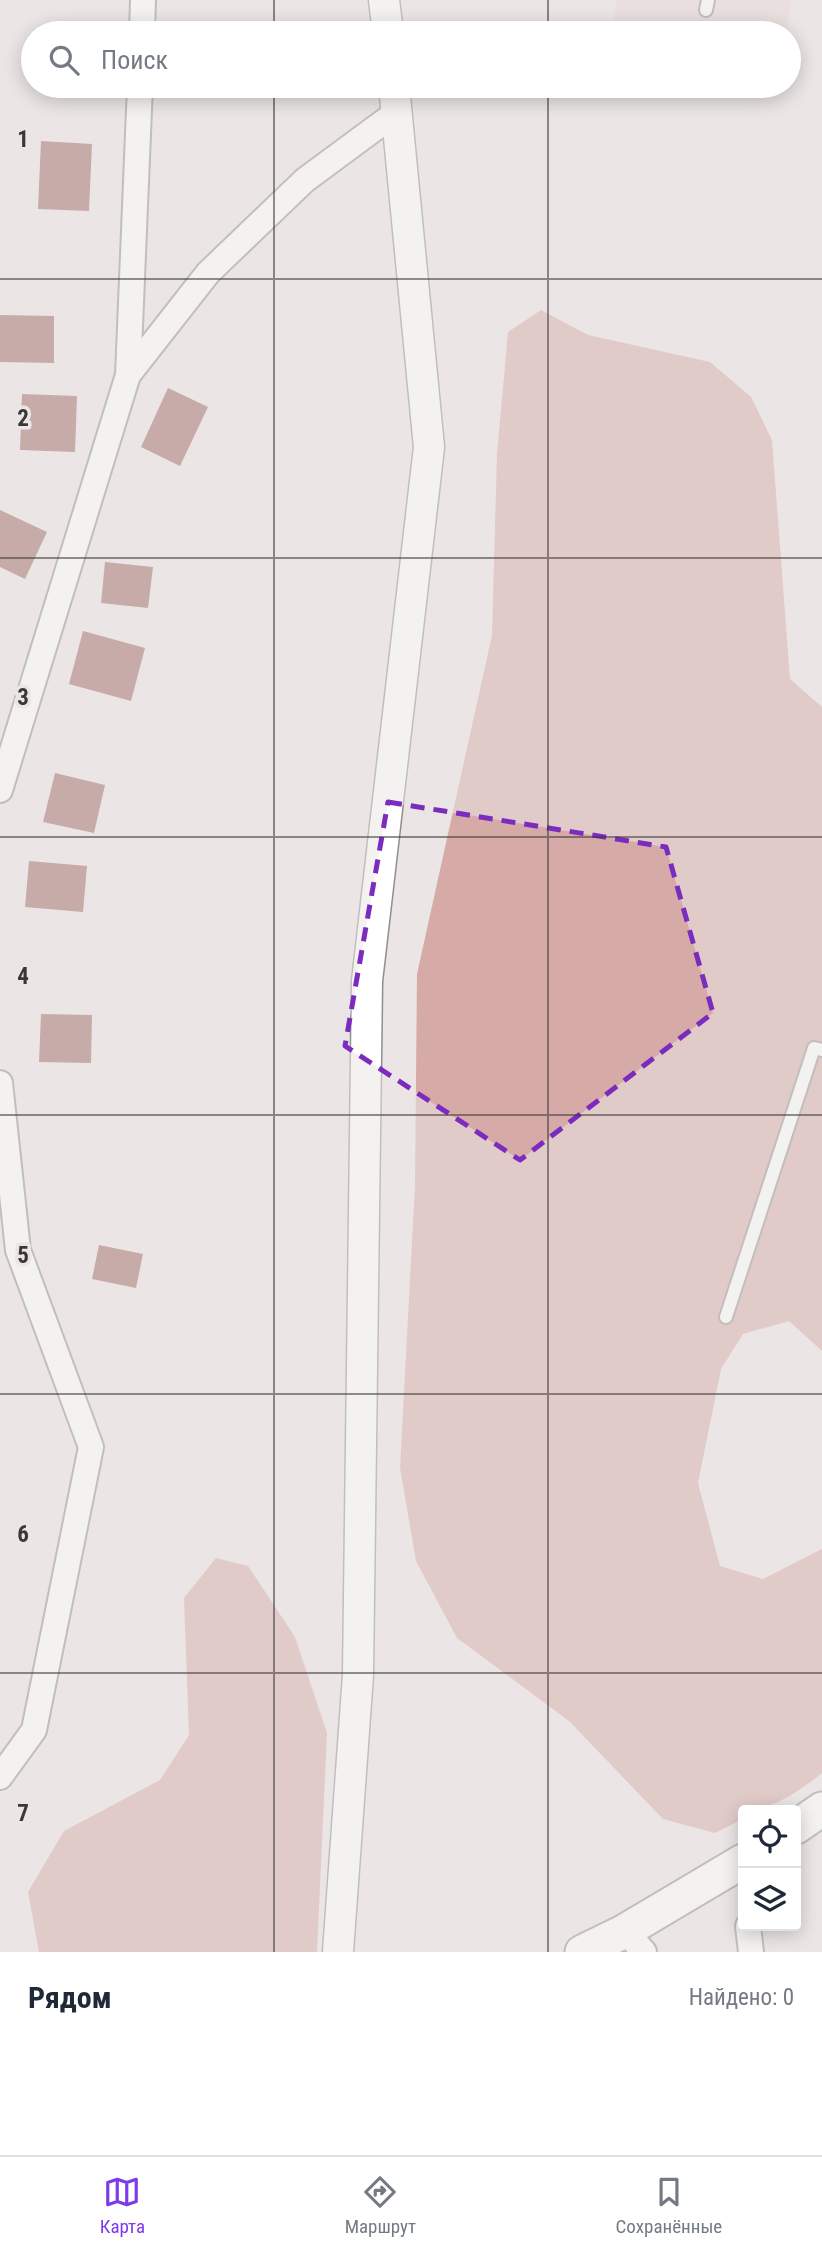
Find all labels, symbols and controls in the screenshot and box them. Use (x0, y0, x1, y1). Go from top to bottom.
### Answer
search box (21, 21, 801, 98)
icon: search (45, 41, 83, 79)
text: Поиск (101, 45, 168, 75)
text: 1 (17, 126, 29, 153)
text: 2 (17, 405, 29, 432)
text: 3 (17, 684, 29, 711)
text: 4 (17, 963, 29, 990)
text: 5 (17, 1242, 29, 1269)
text: 6 (17, 1521, 29, 1548)
text: 7 (17, 1800, 29, 1827)
map controls (738, 1805, 801, 1931)
button: locate (738, 1805, 801, 1868)
button: layers (738, 1868, 801, 1931)
text: Рядом (28, 1980, 112, 2015)
text: Найдено: 0 (689, 1984, 794, 2011)
tab: Карта (100, 2173, 145, 2238)
tab: Маршрут (345, 2173, 416, 2238)
tab: Сохранённые (616, 2173, 722, 2238)

